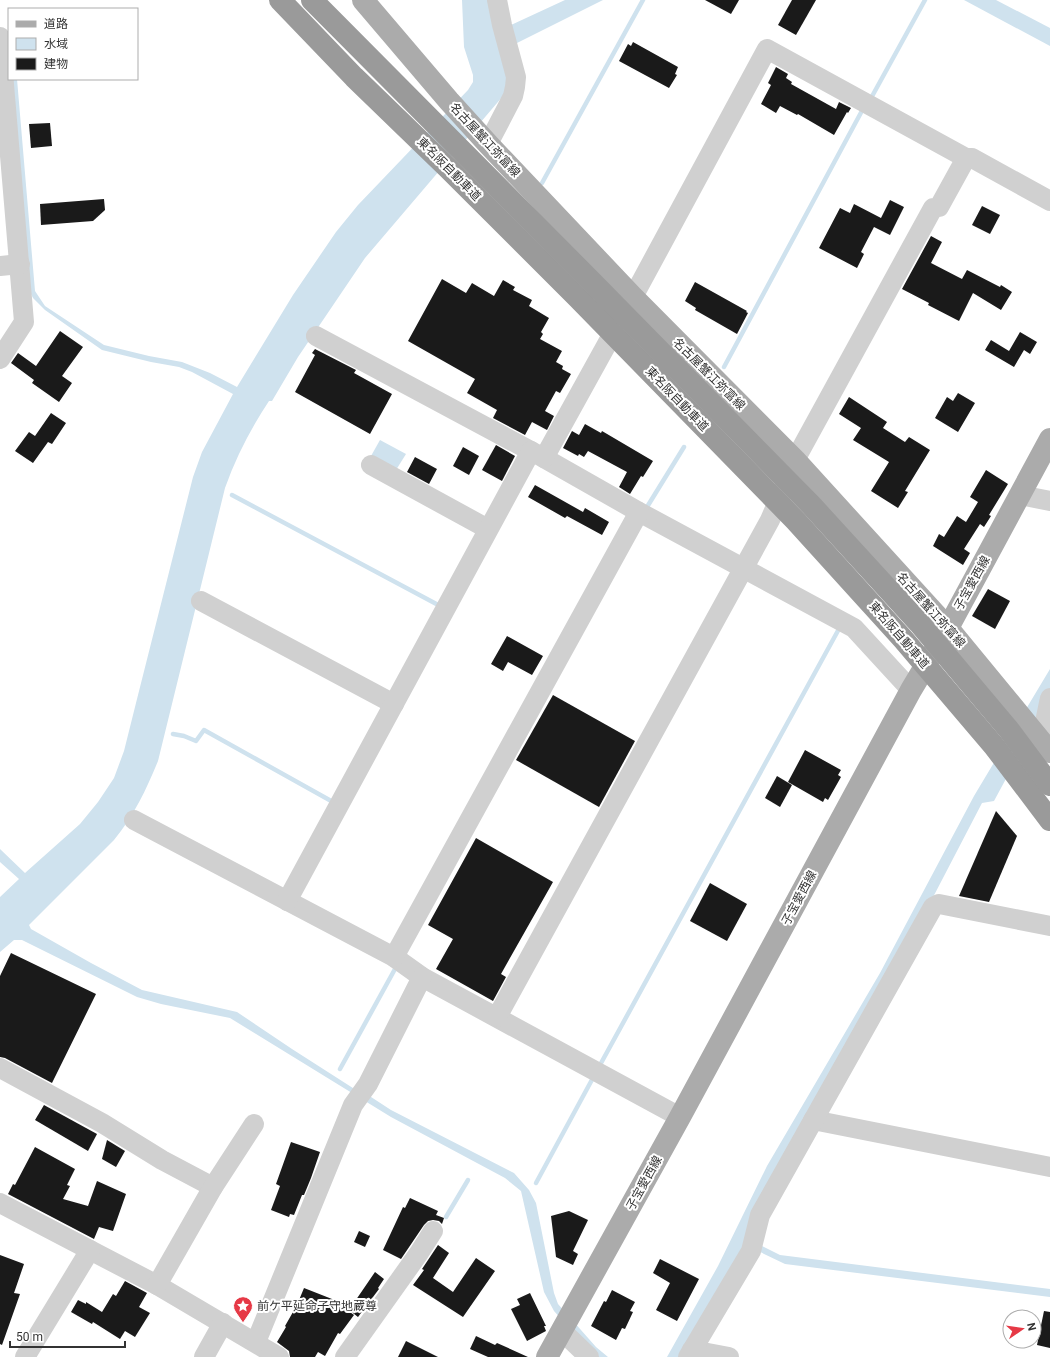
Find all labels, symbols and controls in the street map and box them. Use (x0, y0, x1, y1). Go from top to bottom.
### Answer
legend (8, 8, 138, 80)
text: 道路 (44, 17, 68, 31)
text: 水域 (44, 37, 68, 51)
text: 建物 (44, 57, 68, 71)
street label: 名古屋蟹江弥富線 (447, 100, 523, 180)
street label: 東名阪自動車道 (414, 134, 484, 204)
street label: 名古屋蟹江弥富線 (670, 335, 748, 413)
street label: 東名阪自動車道 (643, 364, 711, 434)
street label: 子宝愛西線 (951, 553, 993, 613)
street label: 名古屋蟹江弥富線 (894, 570, 968, 650)
street label: 東名阪自動車道 (866, 599, 932, 671)
street label: 子宝愛西線 (779, 868, 819, 928)
street label: 子宝愛西線 (623, 1153, 665, 1213)
place icon: 前ケ平延命子守地蔵尊 (232, 1295, 254, 1323)
place label: 前ケ平延命子守地蔵尊 (257, 1299, 377, 1313)
north arrow (1002, 1309, 1042, 1349)
text: N (1024, 1322, 1039, 1332)
scale bar (10, 1323, 125, 1349)
text: 50 m (16, 1330, 43, 1344)

